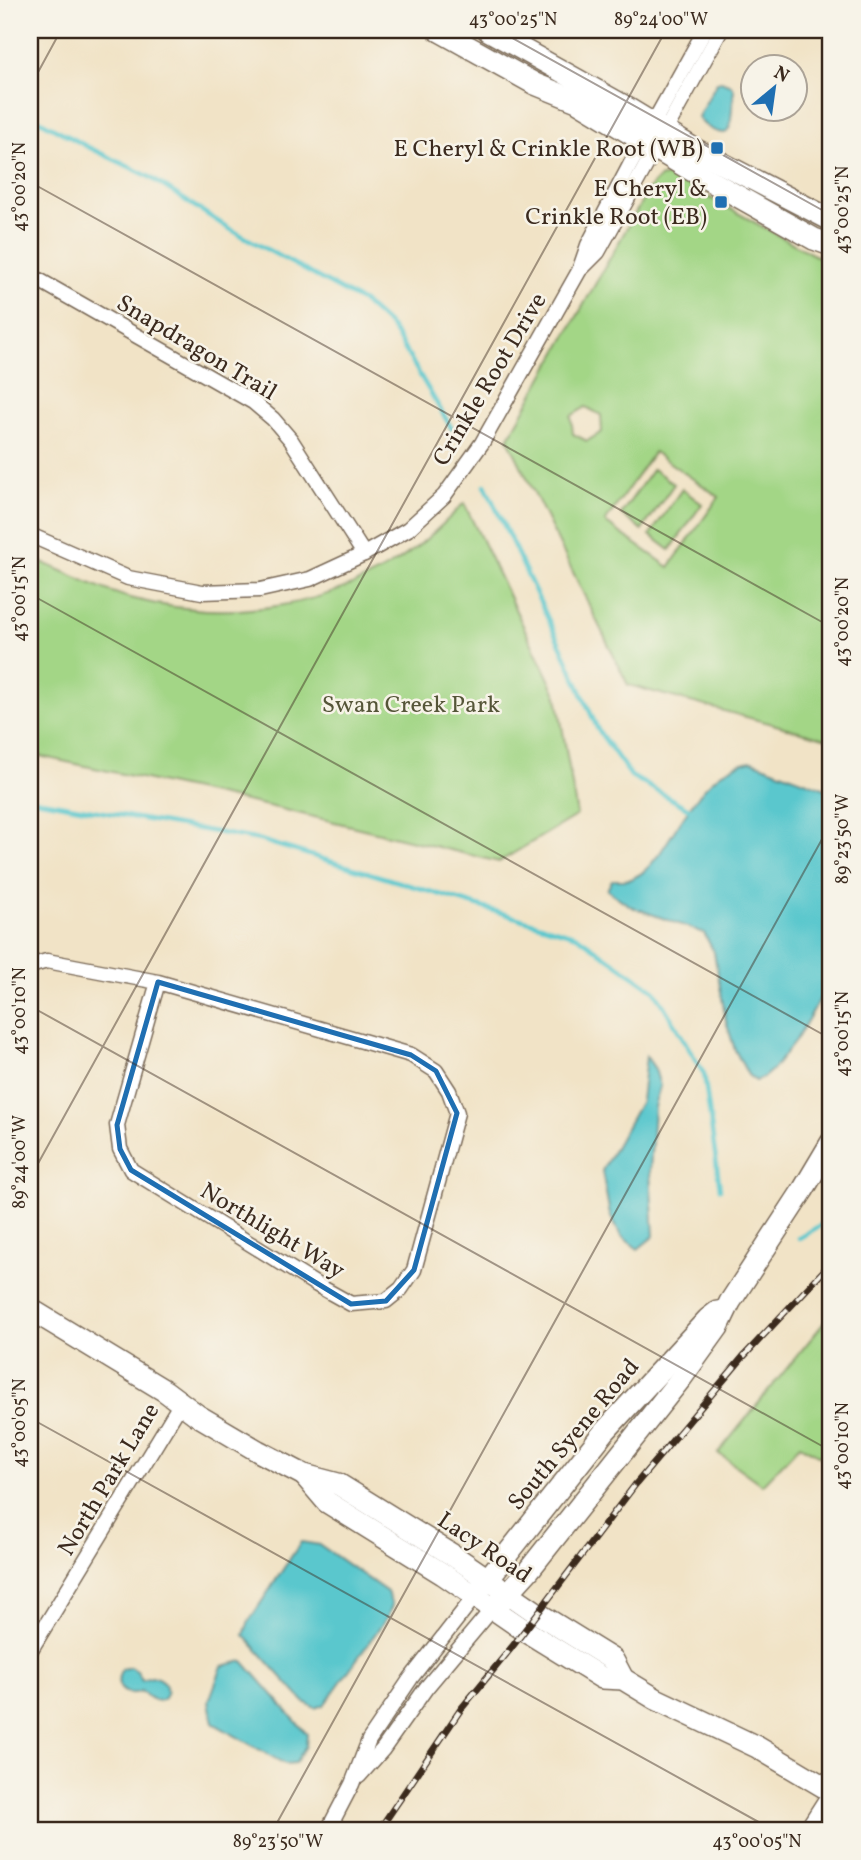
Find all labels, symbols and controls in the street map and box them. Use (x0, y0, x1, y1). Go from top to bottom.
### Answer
text: 43°00'25"N (469, 8, 557, 33)
text: 89°24'00"W (614, 8, 708, 33)
north arrow (738, 52, 808, 122)
text: N (769, 60, 794, 90)
place label: E Cheryl & Crinkle Root (WB) (393, 133, 703, 167)
marker: E Cheryl & Crinkle Root (WB) (709, 140, 725, 156)
text: 43°00'20"N (8, 142, 33, 232)
text: 43°00'25"N (831, 166, 856, 254)
place label: E Cheryl & Crinkle Root (EB) (525, 173, 707, 235)
marker: E Cheryl & Crinkle Root (EB) (713, 194, 729, 210)
street label: Snapdragon Trail (109, 287, 283, 410)
street label: Crinkle Root Drive (425, 287, 556, 473)
text: 43°00'15"N (8, 556, 33, 642)
text: 43°00'20"N (831, 577, 856, 667)
park label: Swan Creek Park (322, 689, 500, 723)
text: 89°23'50"W (831, 794, 856, 884)
text: 43°00'10"N (8, 967, 33, 1055)
text: 43°00'15"N (831, 991, 856, 1077)
text: 89°24'00"W (8, 1115, 33, 1209)
street label: Northlight Way (193, 1175, 351, 1288)
street label: South Syene Road (501, 1352, 648, 1519)
text: 43°00'05"N (8, 1378, 33, 1468)
street label: North Park Lane (51, 1397, 169, 1563)
text: 43°00'10"N (831, 1402, 856, 1490)
street label: Lacy Road (430, 1505, 538, 1593)
text: 89°23'50"W (233, 1830, 323, 1855)
text: 43°00'05"N (712, 1830, 802, 1855)

